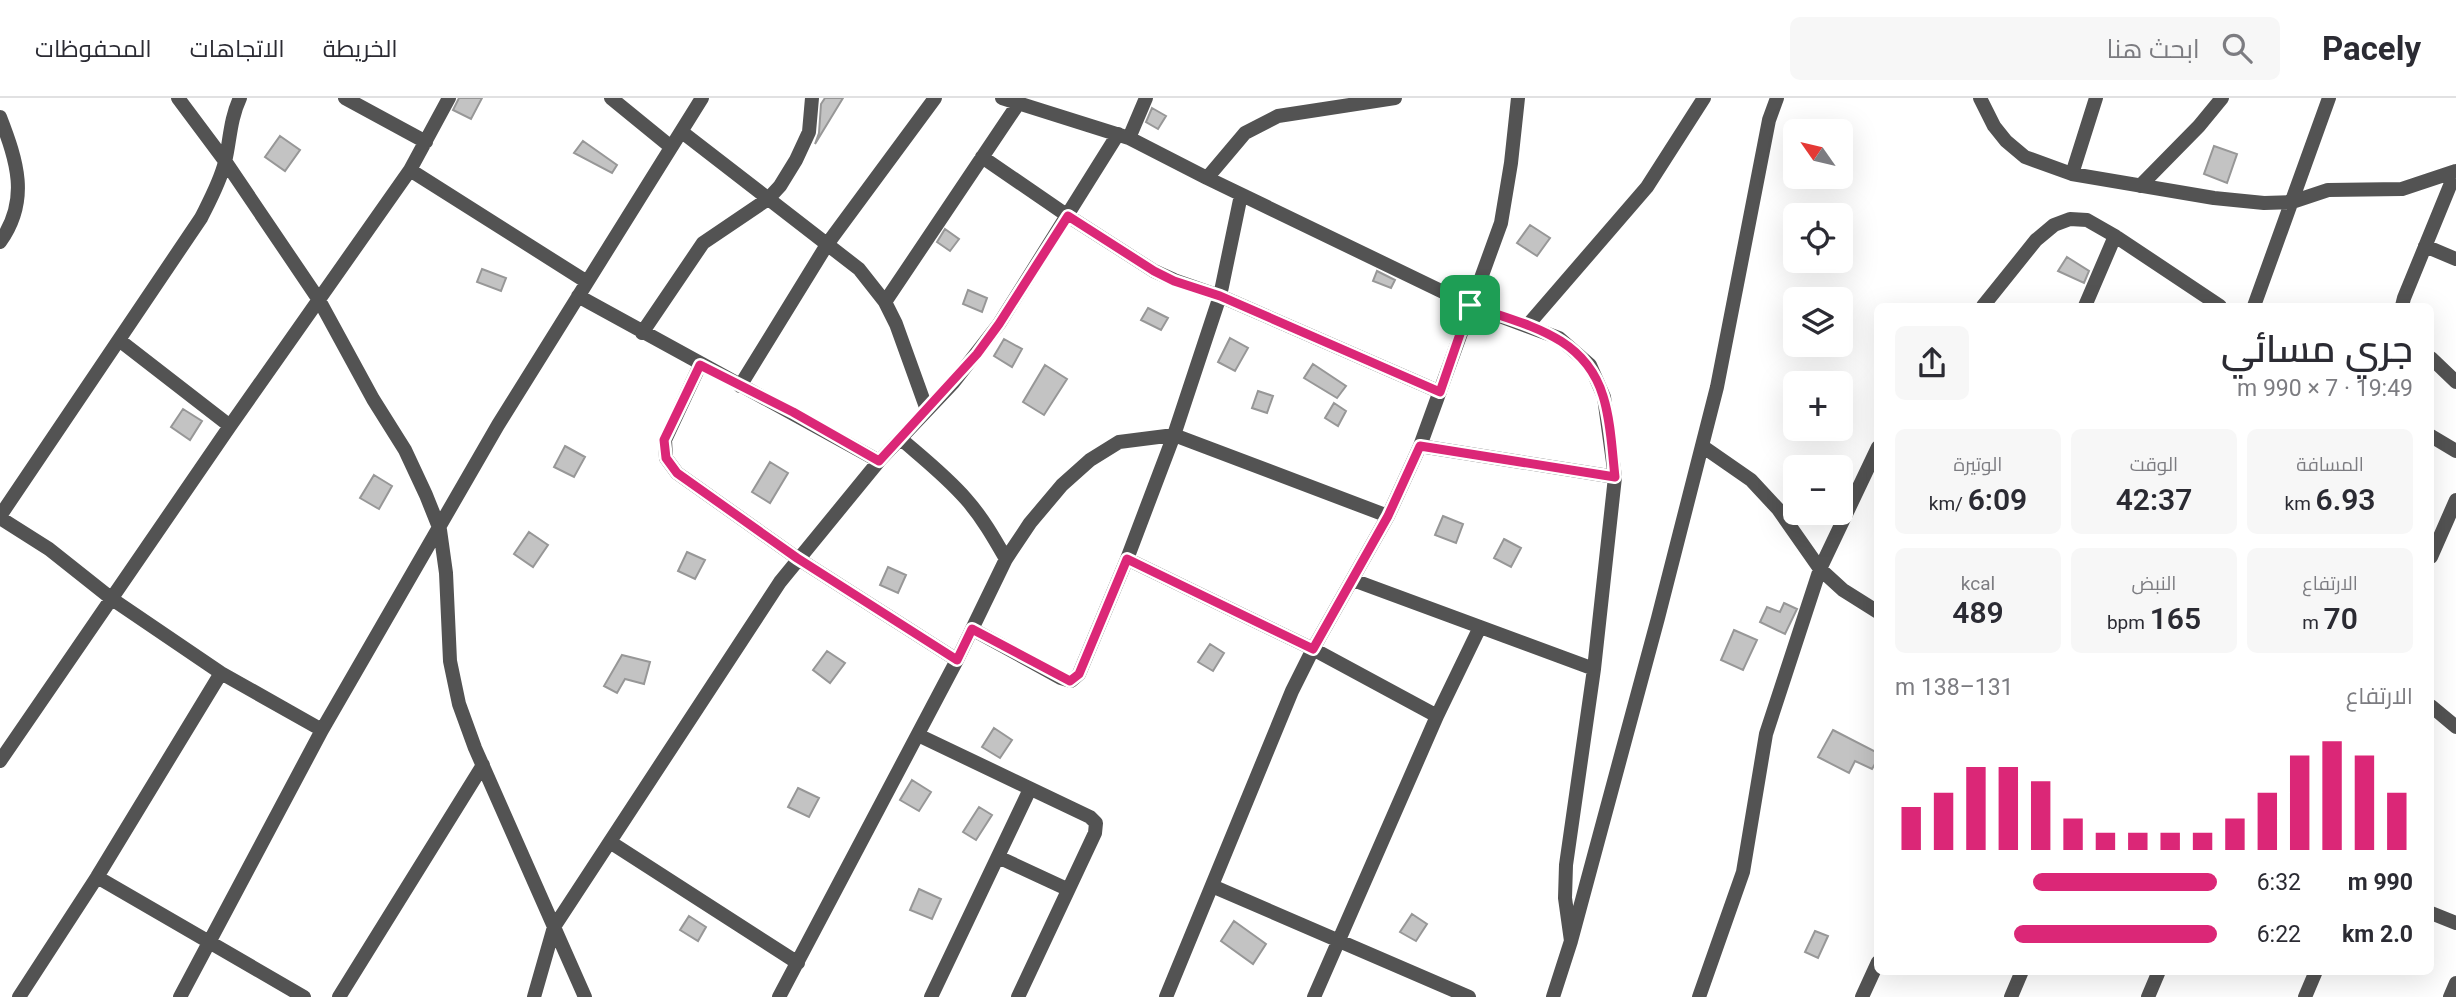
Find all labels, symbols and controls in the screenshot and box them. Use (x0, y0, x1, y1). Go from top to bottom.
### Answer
search box (1790, 17, 2280, 80)
icon: search (2218, 29, 2256, 67)
text: Pacely (2322, 29, 2421, 68)
text: ابحث هنا (2107, 34, 2200, 64)
text: المحفوظات (35, 35, 152, 63)
text: الاتجاهات (190, 35, 285, 63)
text: الخريطة (323, 35, 398, 63)
north arrow (1783, 119, 1853, 189)
map controls (1783, 119, 1853, 525)
button: locate (1783, 203, 1853, 273)
pin (1440, 275, 1500, 335)
icon: arrive (1451, 286, 1489, 324)
button: layers (1783, 287, 1853, 357)
button: share (1895, 326, 1969, 400)
text: جري مسائي (2221, 327, 2413, 371)
button: + (1783, 371, 1853, 441)
text: 19:49 · 7 × 990 m (2237, 375, 2413, 402)
text: الوتيرة (1954, 453, 2002, 476)
text: الوقت (2130, 453, 2178, 476)
text: المسافة (2296, 453, 2364, 476)
button: − (1783, 455, 1853, 525)
text: 6:09 (1968, 482, 2027, 517)
text: 42:37 (2116, 482, 2192, 517)
text: 6.93 (2316, 482, 2375, 517)
text: /km (1929, 492, 1968, 515)
text: km (2285, 492, 2316, 515)
text: kcal (1961, 572, 1995, 595)
text: النبض (2132, 572, 2176, 595)
text: الارتفاع (2302, 572, 2358, 595)
text: 489 (1952, 595, 2004, 630)
text: 165 (2150, 601, 2201, 636)
text: 70 (2324, 601, 2358, 636)
text: bpm (2107, 611, 2150, 634)
text: m (2302, 611, 2324, 634)
text: 131–138 m (1895, 674, 2014, 701)
text: الارتفاع (2346, 683, 2413, 710)
text: 6:32 (2257, 869, 2301, 896)
text: 990 m (2348, 869, 2413, 896)
text: 6:22 (2257, 921, 2301, 948)
text: 2.0 km (2342, 921, 2413, 948)

